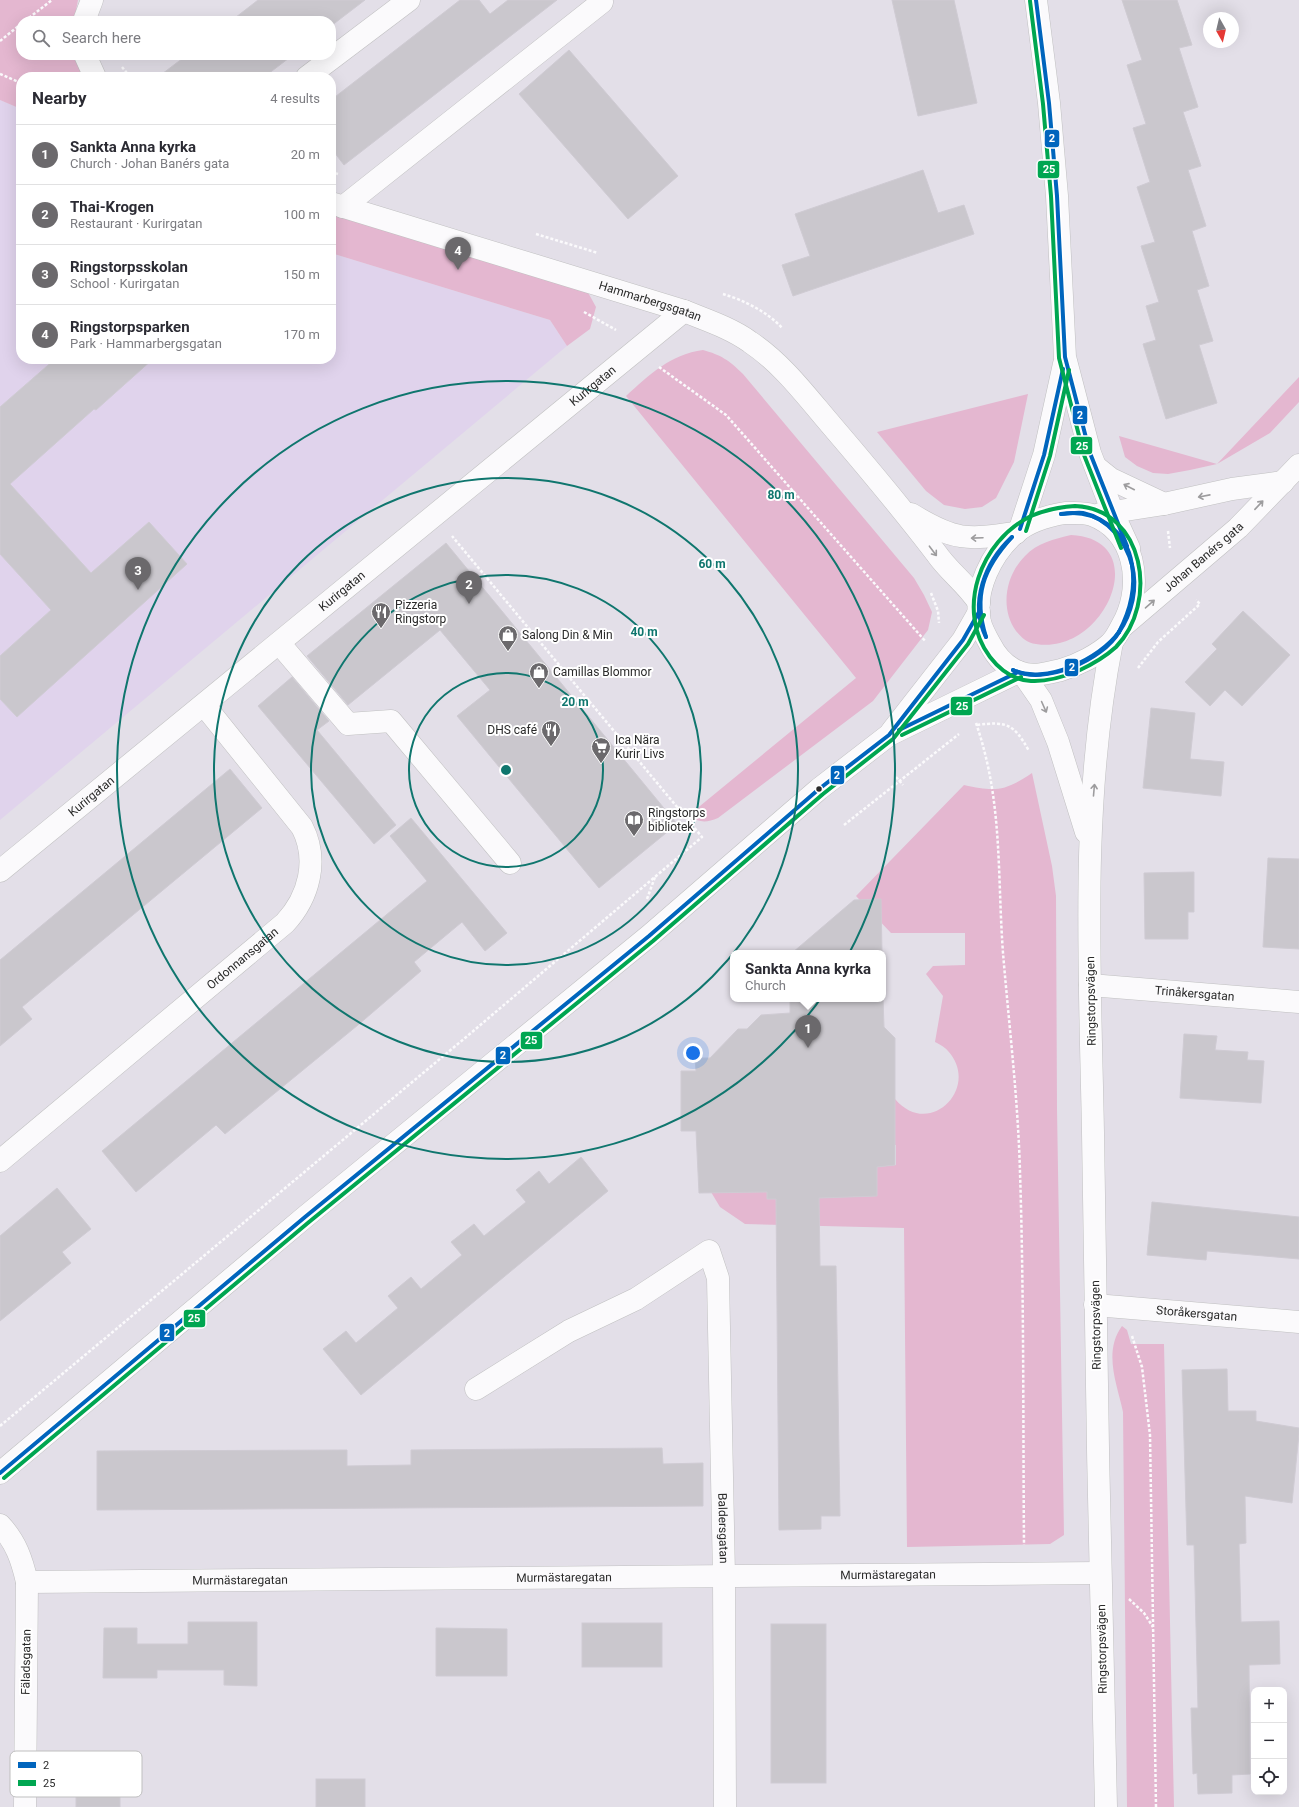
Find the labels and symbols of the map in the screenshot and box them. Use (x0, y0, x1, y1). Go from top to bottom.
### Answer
north arrow (1203, 12, 1239, 48)
line badge: 2 (1044, 129, 1060, 148)
text: 2 (1049, 132, 1055, 145)
line badge: 25 (1037, 160, 1060, 179)
text: 25 (1043, 163, 1055, 176)
pin: 4 (445, 237, 471, 270)
street label: Hammarbergsgatan (597, 278, 704, 324)
street label: Kurirgatan (567, 363, 619, 409)
line badge: 2 (1072, 405, 1088, 425)
text: 2 (1077, 409, 1083, 422)
line badge: 25 (1070, 436, 1093, 455)
text: 25 (1076, 440, 1088, 453)
one-way arrow (1124, 483, 1136, 491)
text: 80 m (767, 488, 795, 502)
one-way arrow (1198, 492, 1211, 500)
one-way arrow (1254, 500, 1264, 510)
street label: Johan Banérs gata (1161, 520, 1247, 595)
one-way arrow (971, 534, 984, 542)
one-way arrow (929, 545, 938, 556)
pin: 3 (125, 557, 151, 590)
text: 60 m (698, 557, 726, 571)
street label: Kurirgatan (316, 568, 368, 614)
pin: 2 (456, 571, 482, 604)
place label: Pizzeria Ringstorp (395, 598, 447, 626)
one-way arrow (1145, 600, 1155, 609)
restaurant icon: Pizzeria Ringstorp (370, 601, 392, 629)
shop icon: Salong Din & Min (497, 624, 519, 652)
text: 40 m (630, 625, 658, 639)
place label: Salong Din & Min (522, 628, 613, 642)
line badge: 2 (1064, 658, 1079, 677)
shop icon: Camillas Blommor (528, 661, 550, 689)
text: 2 (1069, 661, 1075, 674)
place label: Camillas Blommor (553, 665, 652, 679)
text: 20 m (561, 695, 589, 709)
line badge: 25 (950, 696, 973, 716)
text: 25 (956, 700, 968, 713)
one-way arrow (1041, 700, 1048, 712)
restaurant icon: DHS café (540, 719, 562, 747)
place label: DHS café (487, 723, 537, 737)
place label: Ica Nära Kurir Livs (615, 733, 664, 761)
supermarket icon: Ica Nära Kurir Livs (590, 736, 612, 764)
centre of rings (499, 763, 513, 777)
line badge: 2 (830, 765, 845, 785)
text: 2 (834, 769, 840, 782)
street label: Kurirgatan (65, 773, 117, 819)
unlabelled marker (814, 784, 824, 794)
one-way arrow (1090, 784, 1097, 797)
place label: Ringstorps bibliotek (648, 806, 706, 834)
library icon: Ringstorps bibliotek (623, 809, 645, 837)
street label: Ordonnansgatan (204, 925, 281, 992)
street label: Ringstorpsvägen (1083, 956, 1099, 1046)
street label: Trinåkersgatan (1154, 983, 1235, 1004)
pin: 1 (795, 1015, 821, 1048)
line badge: 25 (520, 1031, 543, 1050)
text: 25 (525, 1034, 537, 1047)
your location (683, 1043, 703, 1063)
line badge: 2 (495, 1046, 511, 1065)
text: 2 (500, 1049, 506, 1062)
street label: Ringstorpsvägen (1088, 1280, 1104, 1370)
street label: Storåkersgatan (1156, 1303, 1238, 1324)
line badge: 25 (183, 1309, 206, 1328)
text: 25 (188, 1312, 200, 1325)
line badge: 2 (159, 1323, 175, 1342)
text: 2 (164, 1327, 170, 1340)
street label: Baldersgatan (715, 1493, 731, 1564)
street label: Murmästaregatan (840, 1567, 936, 1582)
street label: Murmästaregatan (516, 1570, 612, 1585)
street label: Murmästaregatan (192, 1573, 288, 1588)
street label: Ringstorpsvägen (1094, 1604, 1110, 1694)
street label: Fäladsgatan (18, 1629, 34, 1695)
legend (10, 1751, 142, 1797)
text: 2 (43, 1759, 49, 1772)
text: 25 (43, 1777, 55, 1790)

